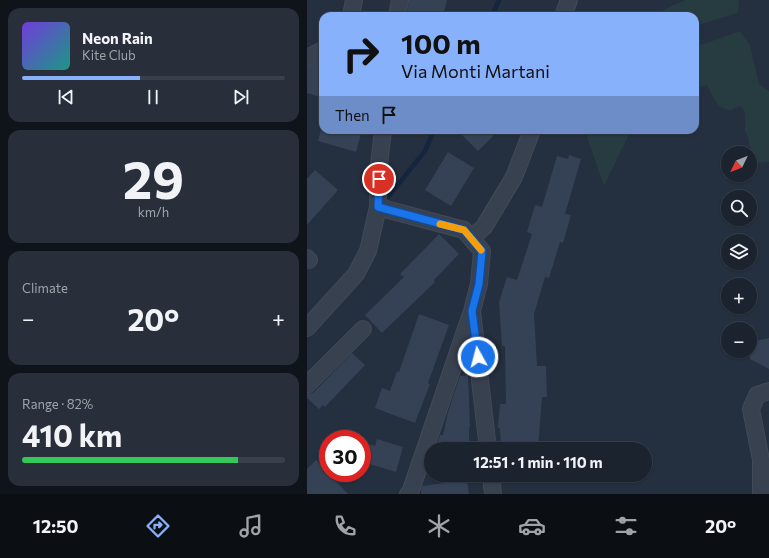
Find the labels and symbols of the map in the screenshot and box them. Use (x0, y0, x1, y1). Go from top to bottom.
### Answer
north arrow (721, 146, 757, 182)
pin (362, 162, 396, 196)
position arrow (457, 336, 499, 378)
speed limit sign: 30 (319, 430, 371, 482)

